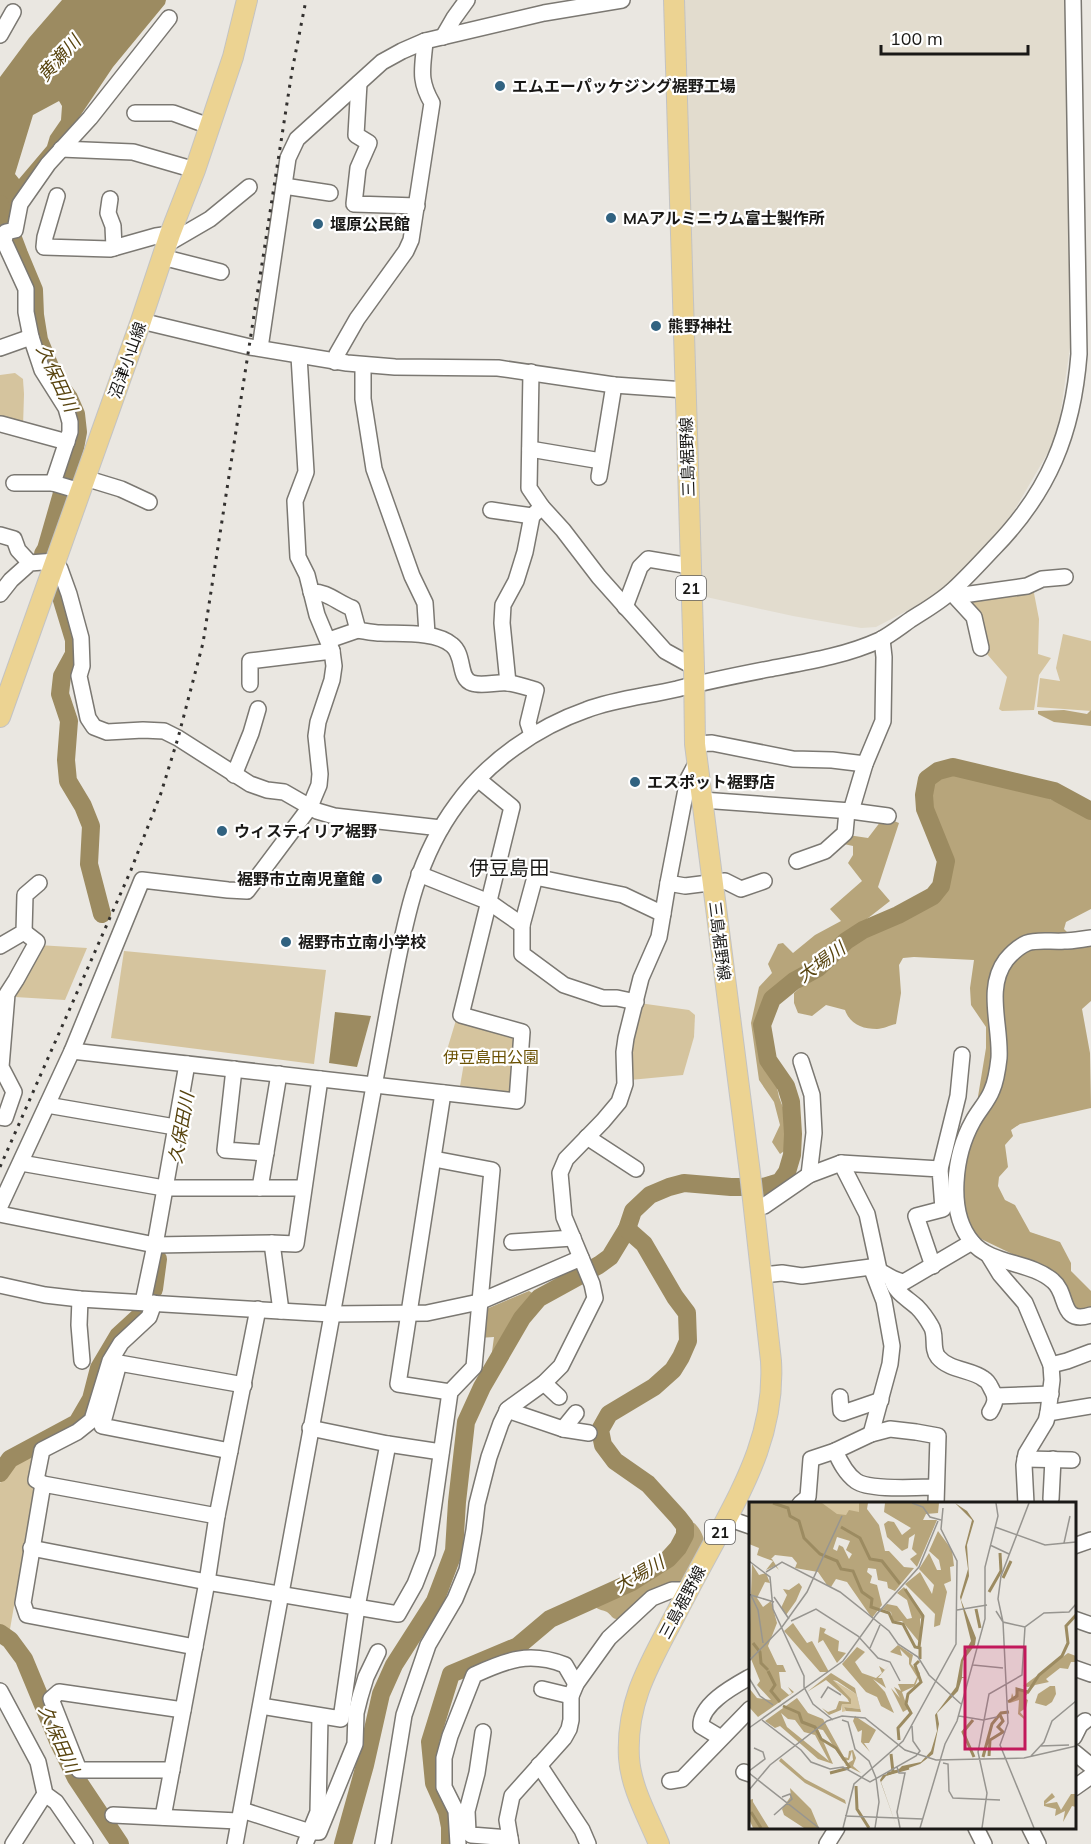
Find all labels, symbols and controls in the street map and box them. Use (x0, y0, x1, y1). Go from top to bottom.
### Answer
scale bar (881, 18, 1028, 56)
text: 100 m (890, 27, 943, 50)
water label: 黄瀬川 (32, 29, 87, 86)
place label: エムエーパッケジング裾野工場 (512, 76, 736, 96)
marker: エムエーパッケジング裾野工場 (493, 79, 507, 93)
place label: MAアルミニウム富士製作所 (623, 208, 825, 228)
marker: MAアルミニウム富士製作所 (604, 211, 618, 225)
place label: 堰原公民館 (330, 214, 410, 234)
marker: 堰原公民館 (311, 217, 325, 231)
place label: 熊野神社 (668, 316, 732, 336)
street label: 沼津小山線 (104, 319, 150, 401)
marker: 熊野神社 (649, 319, 663, 333)
water label: 久保田川 (31, 341, 83, 417)
street label: 三島裾野線 (676, 417, 698, 497)
road number: 21 (676, 576, 706, 600)
place label: エスポット裾野店 (647, 772, 775, 792)
marker: エスポット裾野店 (628, 775, 642, 789)
place label: ウィスティリア裾野 (234, 821, 377, 841)
marker: ウィスティリア裾野 (215, 824, 229, 838)
district label: 伊豆島田 (469, 855, 549, 880)
place label: 裾野市立南児童館 (237, 869, 365, 889)
marker: 裾野市立南児童館 (370, 872, 384, 886)
street label: 三島裾野線 (705, 900, 735, 982)
place label: 裾野市立南小学校 (298, 932, 426, 952)
marker: 裾野市立南小学校 (279, 935, 293, 949)
water label: 大場川 (792, 936, 851, 987)
park label: 伊豆島田公園 (443, 1047, 539, 1067)
water label: 久保田川 (163, 1089, 199, 1165)
inset map (749, 1502, 1076, 1829)
road number: 21 (705, 1520, 735, 1544)
water label: 大場川 (610, 1550, 670, 1597)
street label: 三島裾野線 (654, 1562, 710, 1642)
water label: 久保田川 (34, 1701, 85, 1778)

